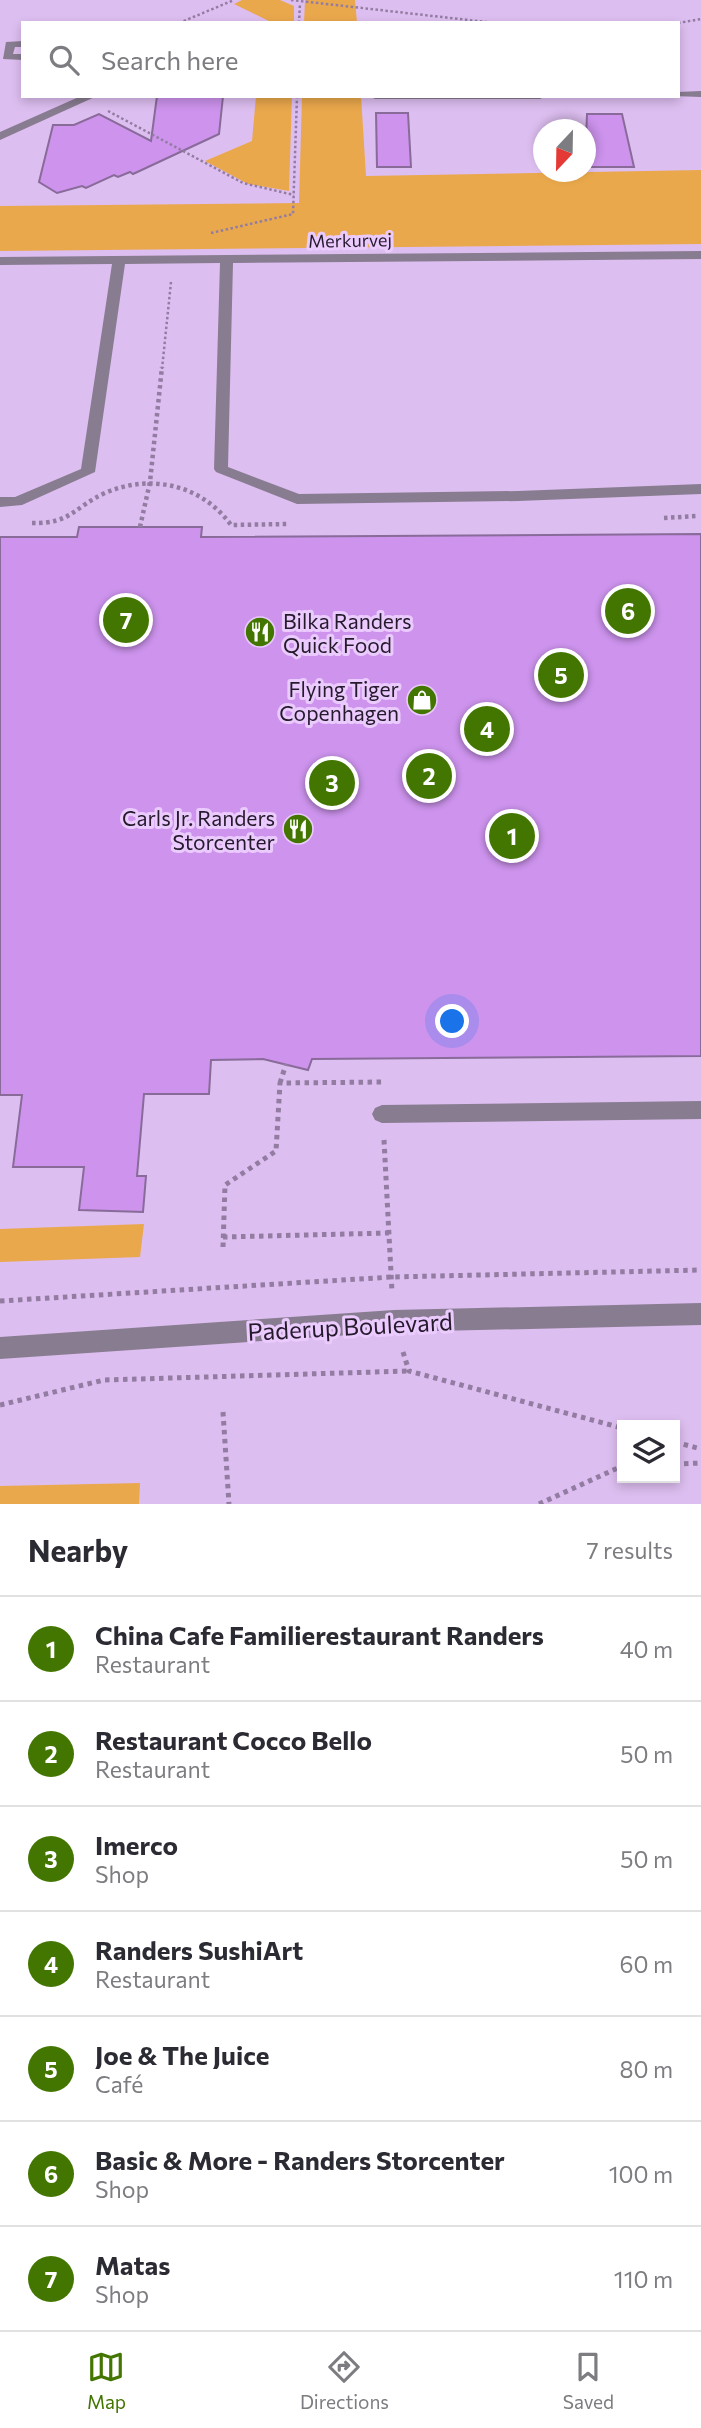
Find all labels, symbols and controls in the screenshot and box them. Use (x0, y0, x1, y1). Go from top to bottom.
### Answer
search box (21, 21, 680, 98)
icon: search (45, 41, 83, 79)
text: Search here (101, 44, 239, 75)
north arrow (533, 119, 596, 182)
street label: Merkurvej (308, 228, 392, 252)
pin: 6 (605, 585, 651, 637)
pin: 7 (103, 594, 149, 646)
place label: Bilka Randers Quick Food (283, 608, 412, 657)
restaurant icon: Bilka Randers Quick Food (243, 615, 277, 649)
pin: 5 (538, 649, 584, 701)
place label: Flying Tiger Copenhagen (279, 676, 399, 725)
shop icon: Flying Tiger Copenhagen (405, 683, 439, 717)
pin: 4 (464, 703, 510, 755)
pin: 2 (406, 750, 452, 802)
pin: 3 (309, 757, 355, 809)
place label: Carls Jr. Randers Storcenter (122, 805, 275, 854)
pin: 1 (489, 810, 535, 862)
restaurant icon: Carls Jr. Randers Storcenter (281, 812, 315, 846)
your location (435, 1004, 469, 1038)
street label: Paderup Boulevard (247, 1306, 453, 1346)
map controls (617, 1420, 680, 1483)
button: layers (617, 1420, 680, 1483)
text: Nearby (28, 1531, 128, 1568)
text: 7 results (586, 1536, 673, 1564)
text: China Cafe Familierestaurant Randers (95, 1619, 544, 1650)
text: 1 (46, 1635, 56, 1663)
text: 40 m (620, 1635, 673, 1663)
text: Restaurant (95, 1650, 210, 1678)
text: Restaurant Cocco Bello (95, 1724, 372, 1755)
text: 2 (44, 1740, 58, 1768)
text: 50 m (620, 1740, 673, 1768)
text: Restaurant (95, 1755, 210, 1783)
text: Imerco (95, 1829, 178, 1860)
text: 3 (44, 1845, 58, 1873)
text: 50 m (620, 1845, 673, 1873)
text: Shop (95, 1860, 149, 1888)
text: Randers SushiArt (95, 1934, 303, 1965)
text: 4 (44, 1950, 58, 1978)
text: 60 m (620, 1950, 673, 1978)
text: Restaurant (95, 1965, 210, 1993)
text: Joe & The Juice (95, 2039, 269, 2070)
text: 5 (44, 2055, 58, 2083)
text: 80 m (620, 2055, 673, 2083)
text: Café (95, 2070, 143, 2098)
text: Basic & More - Randers Storcenter (95, 2144, 505, 2175)
text: 6 (44, 2160, 58, 2188)
text: 100 m (609, 2160, 673, 2188)
text: Shop (95, 2175, 149, 2203)
text: Matas (95, 2249, 170, 2280)
text: 7 (45, 2265, 57, 2293)
text: 110 m (614, 2265, 673, 2293)
text: Shop (95, 2280, 149, 2308)
tab: Map (87, 2348, 126, 2413)
tab: Directions (300, 2348, 389, 2413)
tab: Saved (563, 2348, 614, 2413)

